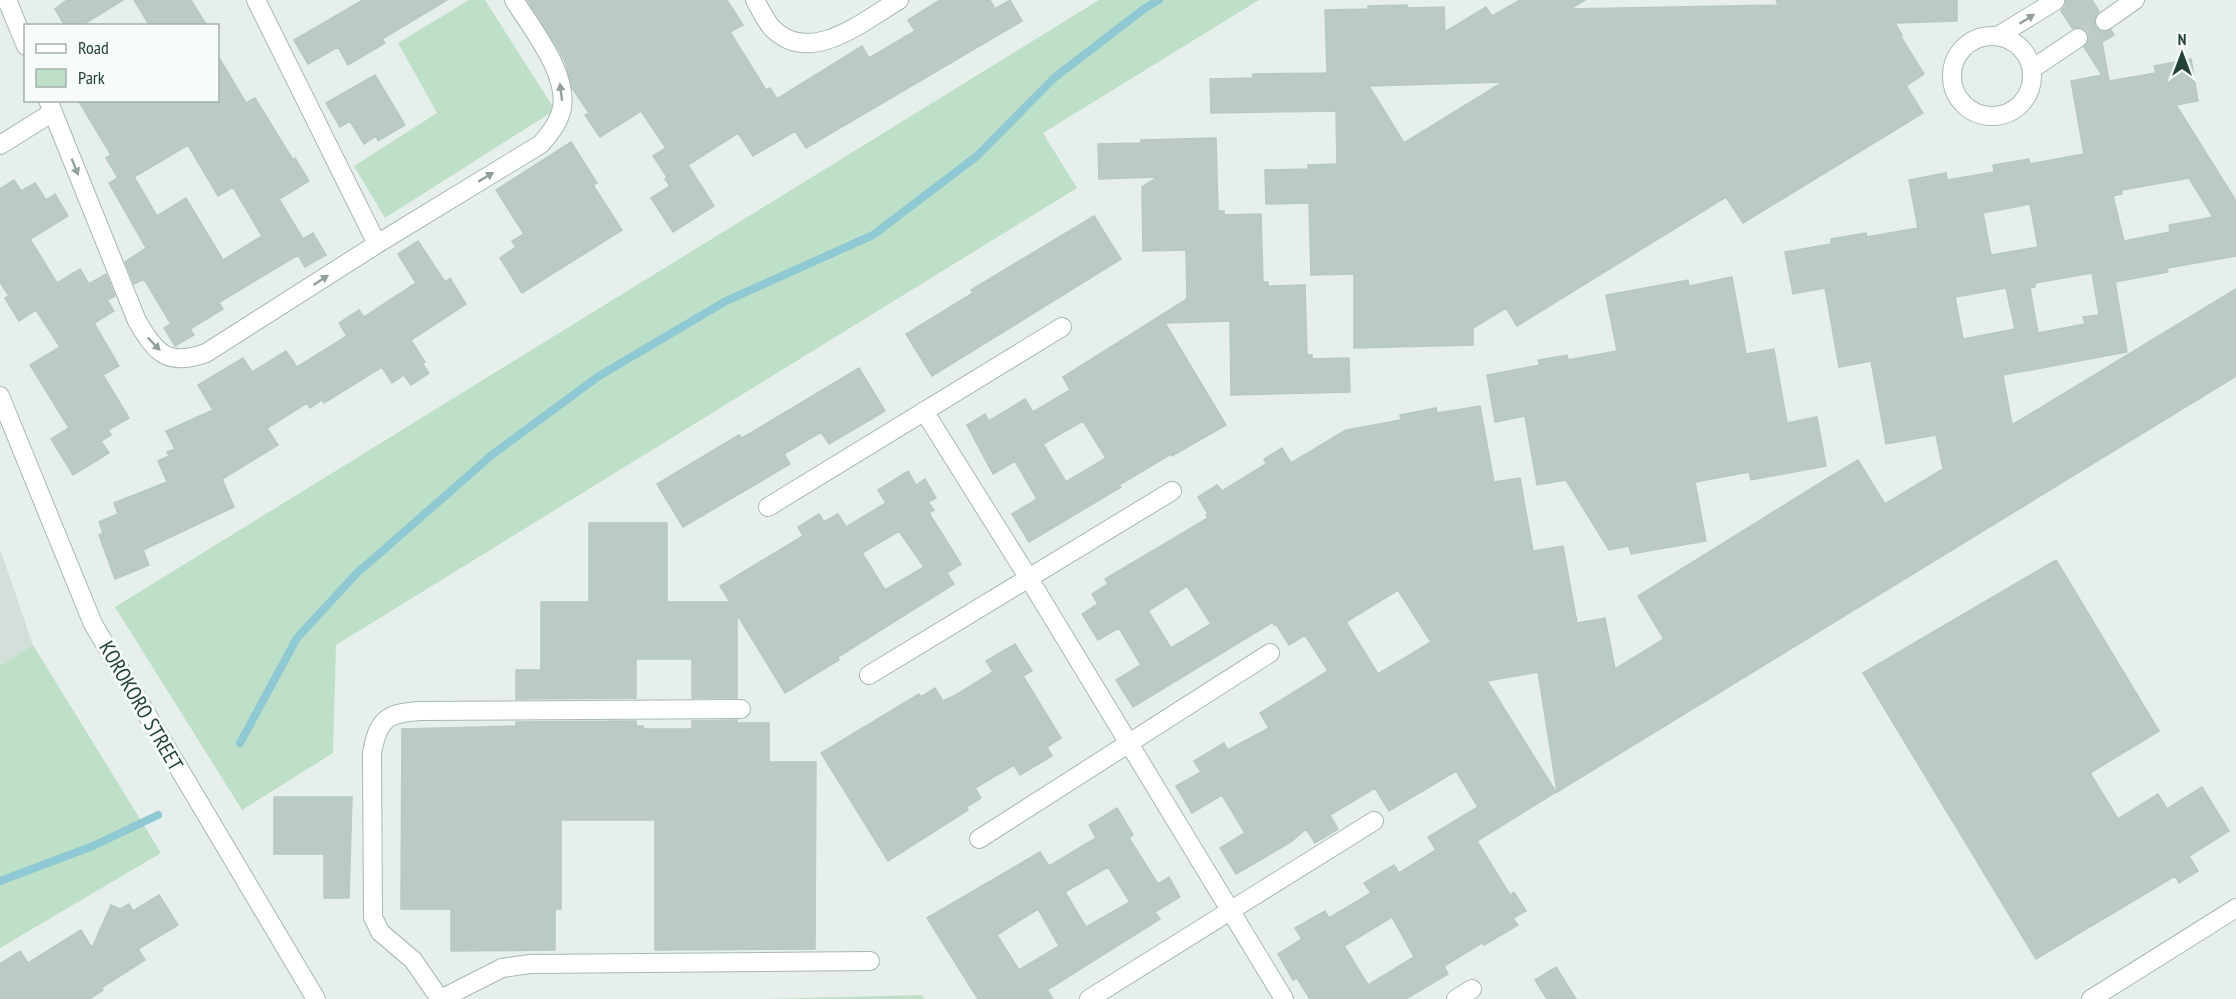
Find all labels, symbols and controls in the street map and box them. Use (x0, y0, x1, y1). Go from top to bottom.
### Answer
one-way arrow (2019, 13, 2035, 24)
legend (24, 24, 219, 102)
north arrow (2152, 24, 2212, 84)
text: N (2178, 29, 2186, 49)
text: Road (78, 36, 109, 59)
text: Park (78, 66, 105, 89)
one-way arrow (556, 82, 565, 101)
one-way arrow (70, 158, 80, 176)
one-way arrow (478, 171, 495, 182)
one-way arrow (313, 274, 329, 285)
one-way arrow (146, 337, 160, 351)
street label: KOROKORO STREET (93, 636, 190, 776)

